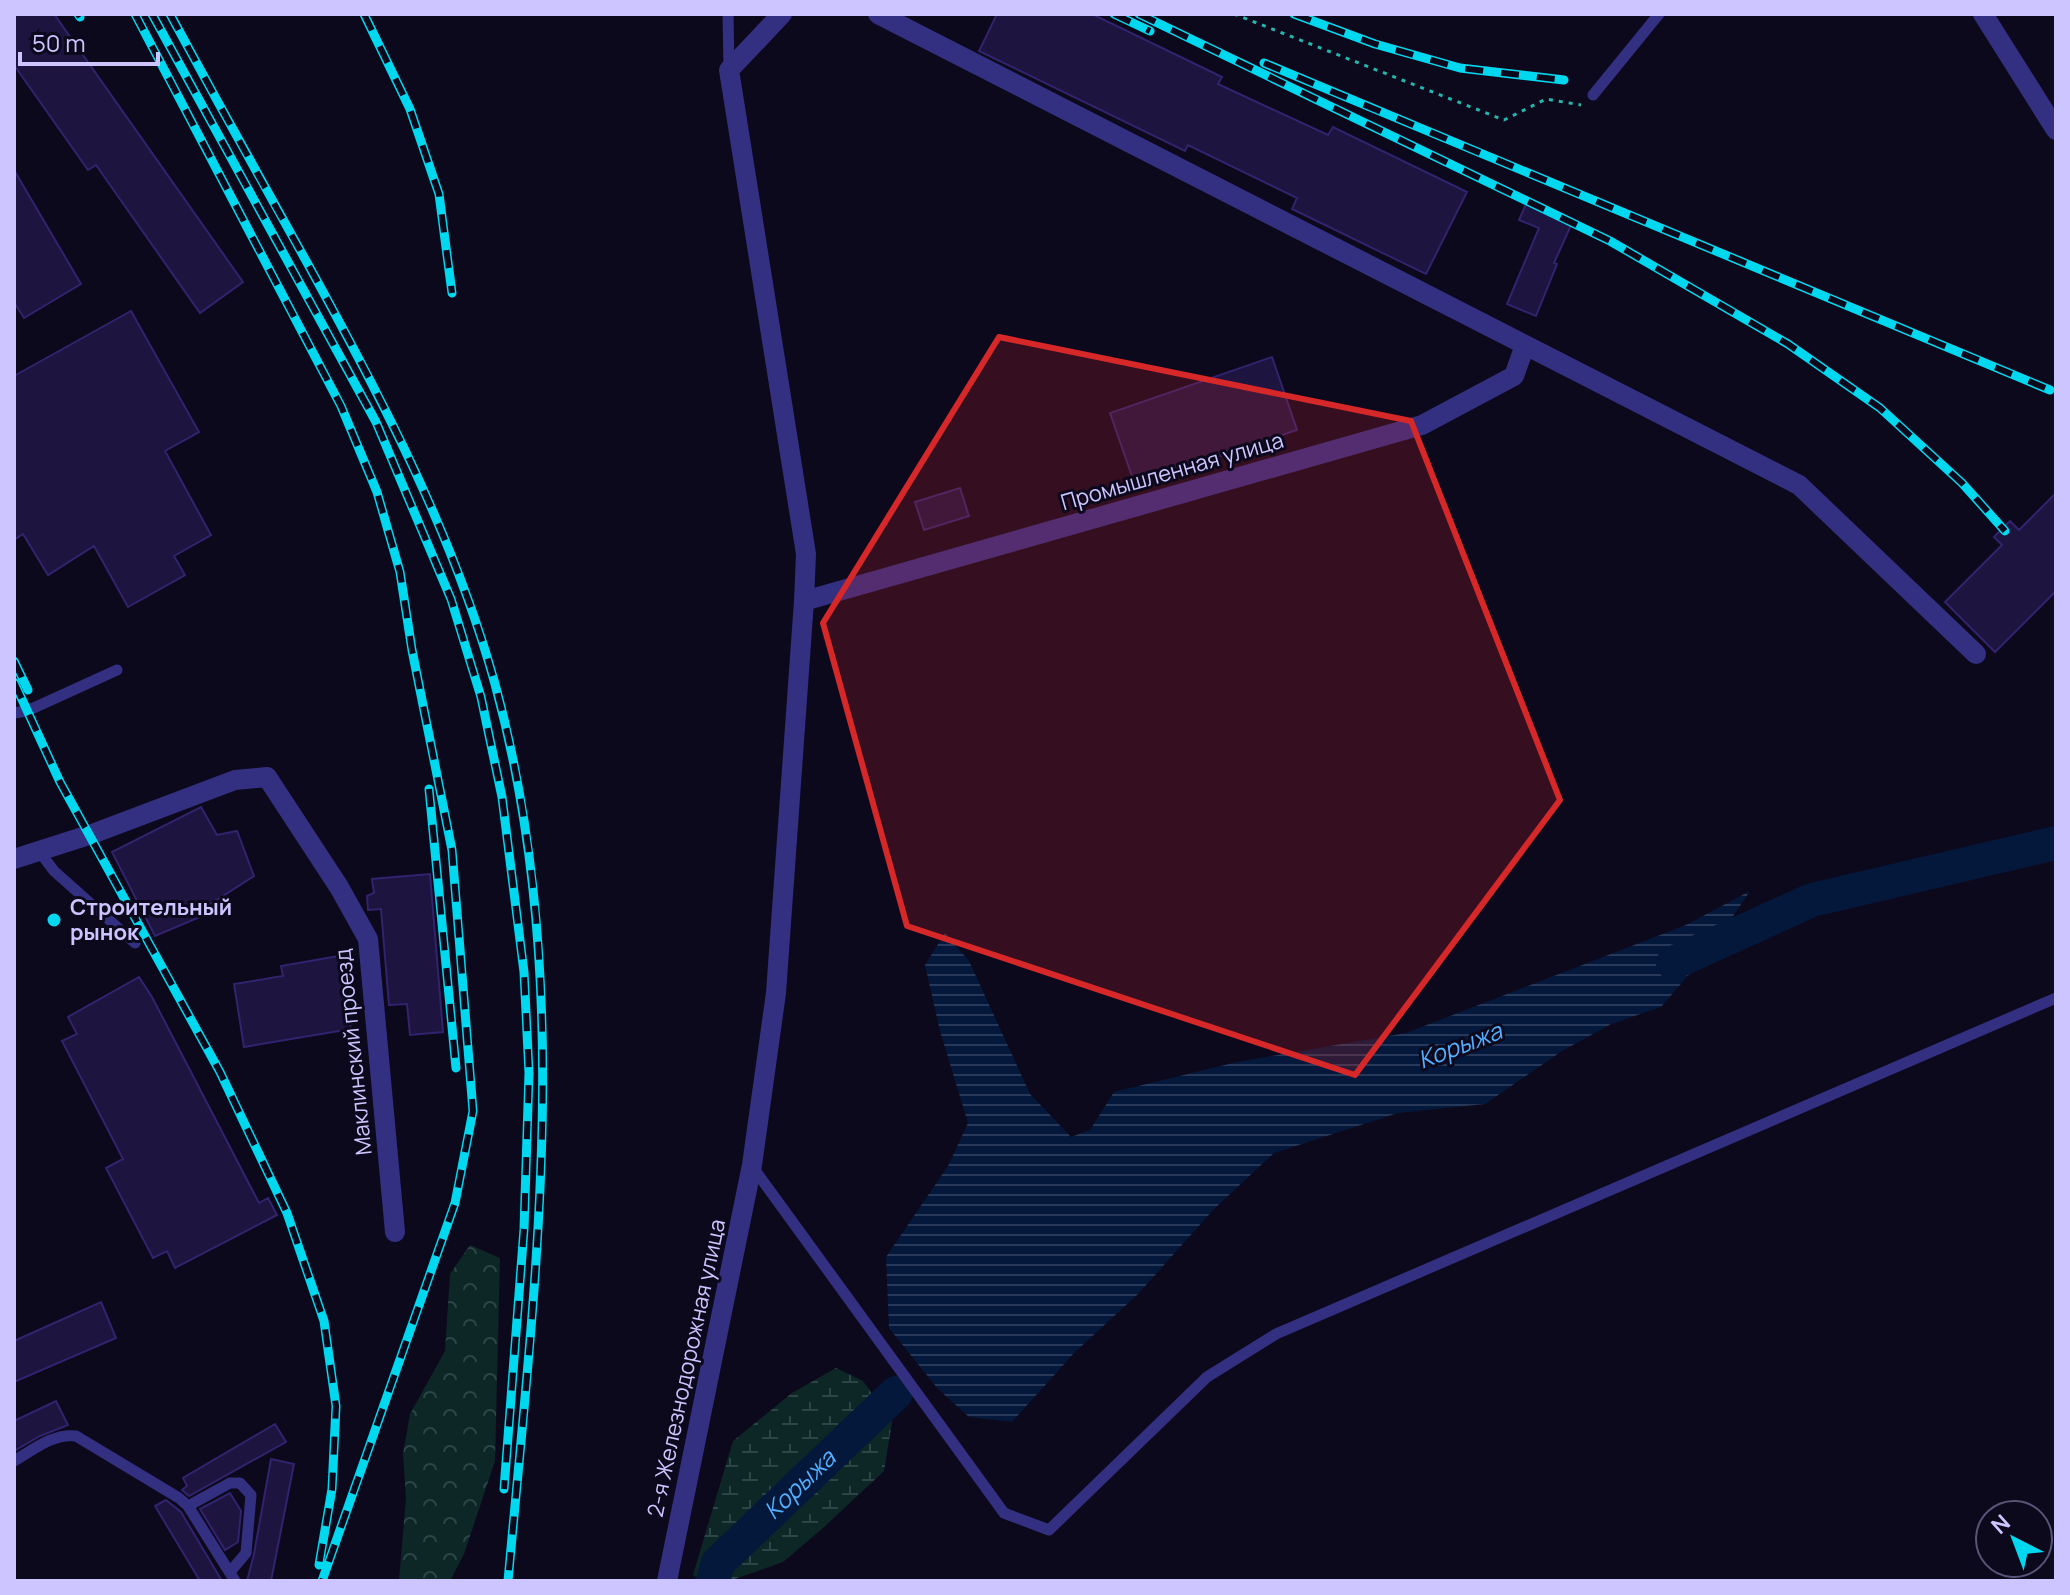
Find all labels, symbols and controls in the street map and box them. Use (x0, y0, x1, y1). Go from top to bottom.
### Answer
scale bar (20, 16, 158, 66)
text: 50 m (32, 26, 86, 59)
street label: Промышленная улица (1057, 425, 1287, 517)
place label: Строительный рынок (70, 892, 232, 947)
marker: Строительный рынок (45, 911, 63, 929)
street label: Маклинский проезд (327, 947, 379, 1157)
water label: Корыжа (1413, 1013, 1508, 1076)
street label: 2-я Железнодорожная улица (640, 1216, 732, 1520)
water label: Корыжа (756, 1440, 843, 1526)
north arrow (1974, 1499, 2054, 1579)
text: N (1985, 1508, 2017, 1541)

